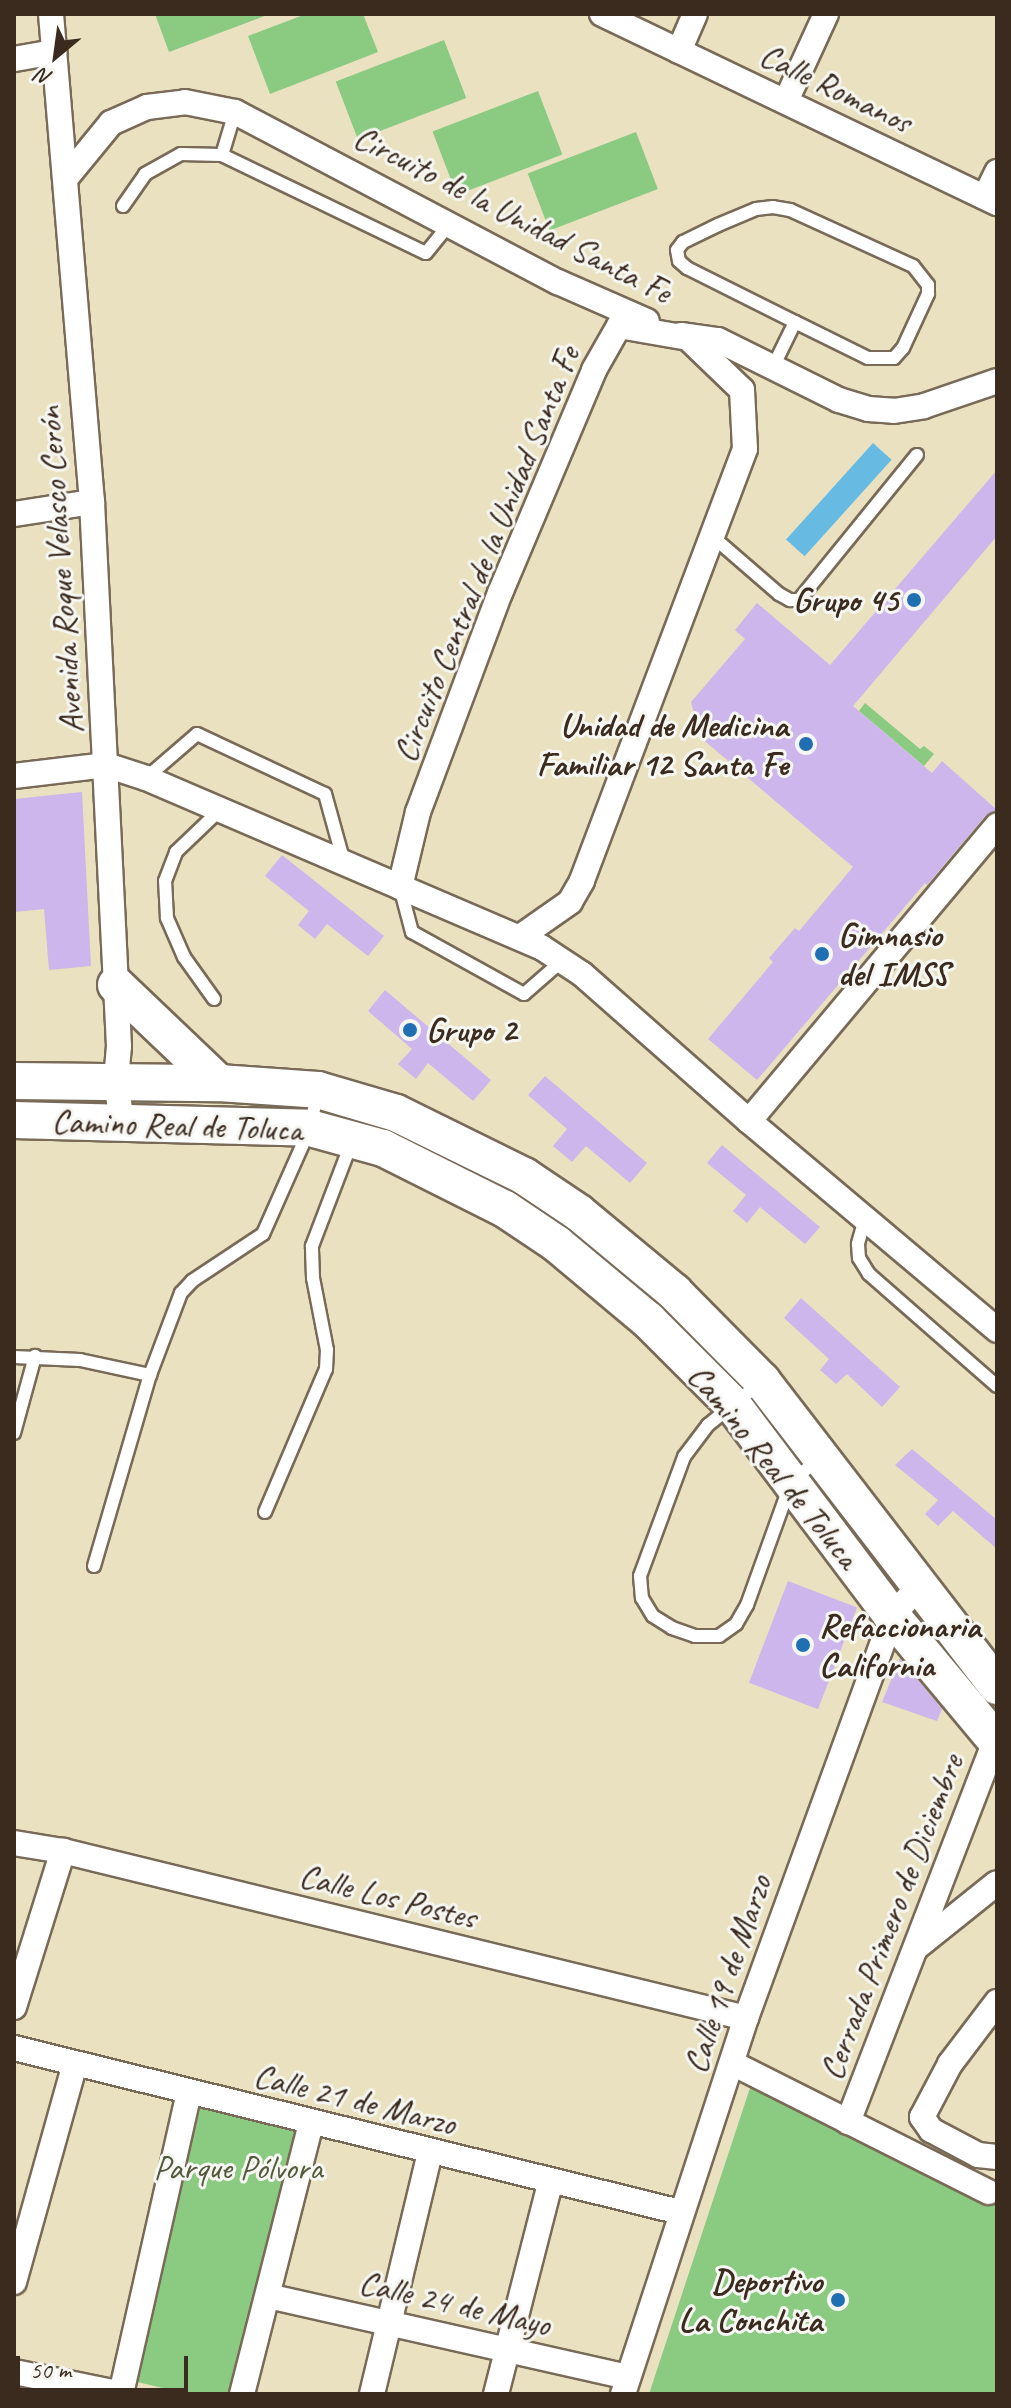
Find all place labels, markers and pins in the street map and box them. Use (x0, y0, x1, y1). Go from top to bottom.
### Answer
place label: Grupo 45 (793, 580, 898, 620)
marker: Grupo 45 (905, 591, 923, 609)
place label: Unidad de Medicina Familiar 12 Santa Fe (537, 704, 788, 784)
marker: Unidad de Medicina Familiar 12 Santa Fe (795, 733, 817, 755)
place label: Gimnasio del IMSS (838, 914, 949, 994)
marker: Gimnasio del IMSS (813, 945, 831, 963)
place label: Grupo 2 (426, 1010, 516, 1050)
marker: Grupo 2 (401, 1021, 419, 1039)
place label: Refaccionaria California (819, 1605, 980, 1684)
marker: Refaccionaria California (794, 1636, 812, 1654)
place label: Deportivo La Conchita (680, 2260, 822, 2340)
marker: Deportivo La Conchita (829, 2291, 847, 2309)

